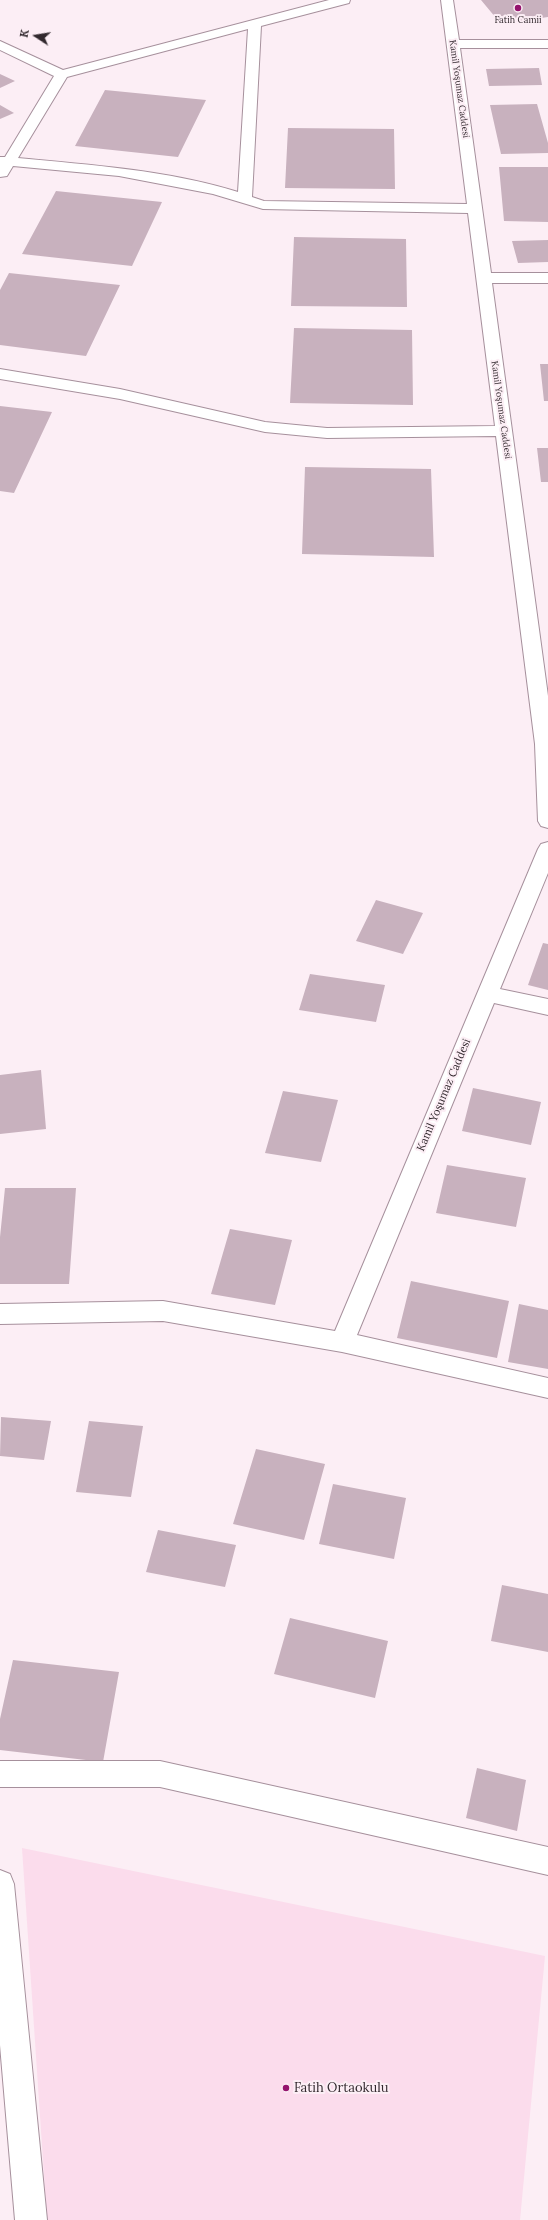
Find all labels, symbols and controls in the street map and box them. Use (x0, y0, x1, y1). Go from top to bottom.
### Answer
marker: Fatih Camii (513, 3, 523, 13)
place label: Fatih Camii (495, 15, 541, 25)
north arrow (16, 16, 56, 56)
text: K (17, 28, 32, 39)
street label: Kamil Yoşumaz Caddesi (447, 39, 471, 139)
street label: Kamil Yoşumaz Caddesi (489, 360, 513, 460)
street label: Kamil Yoşumaz Caddesi (414, 1037, 474, 1153)
place label: Fatih Ortaokulu (294, 2080, 389, 2096)
marker: Fatih Ortaokulu (281, 2083, 291, 2093)

